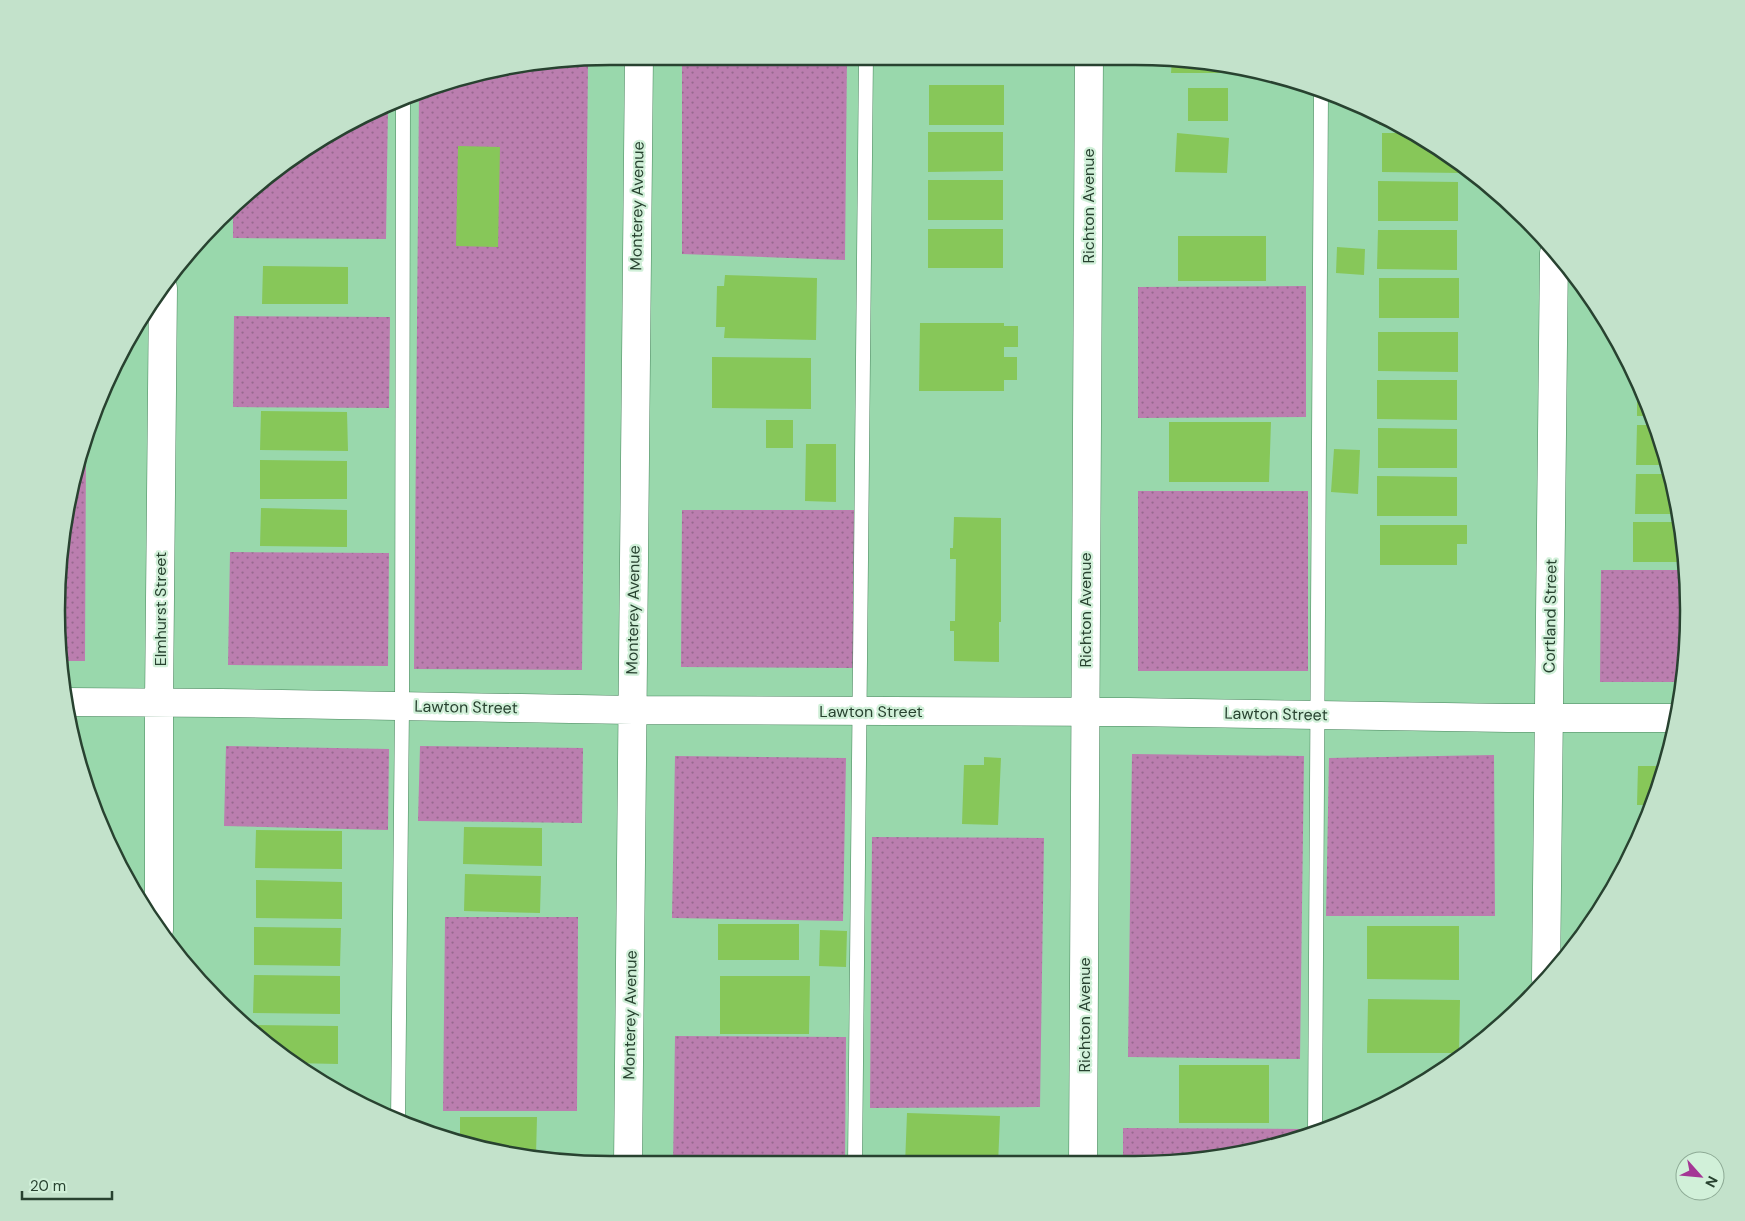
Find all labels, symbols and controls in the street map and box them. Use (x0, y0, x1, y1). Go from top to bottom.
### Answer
street label: Monterey Avenue (625, 141, 649, 271)
street label: Richton Avenue (1078, 148, 1099, 264)
street label: Monterey Avenue (621, 545, 645, 675)
street label: Elmhurst Street (150, 552, 171, 666)
street label: Richton Avenue (1075, 552, 1096, 668)
street label: Cortland Street (1539, 559, 1561, 673)
street label: Lawton Street (414, 696, 518, 718)
street label: Lawton Street (819, 701, 923, 722)
street label: Lawton Street (1224, 703, 1328, 725)
street label: Monterey Avenue (618, 950, 642, 1080)
street label: Richton Avenue (1074, 957, 1095, 1073)
north arrow (1675, 1151, 1725, 1201)
scale bar (22, 1168, 112, 1200)
text: N (1701, 1173, 1722, 1191)
text: 20 m (30, 1176, 66, 1196)

